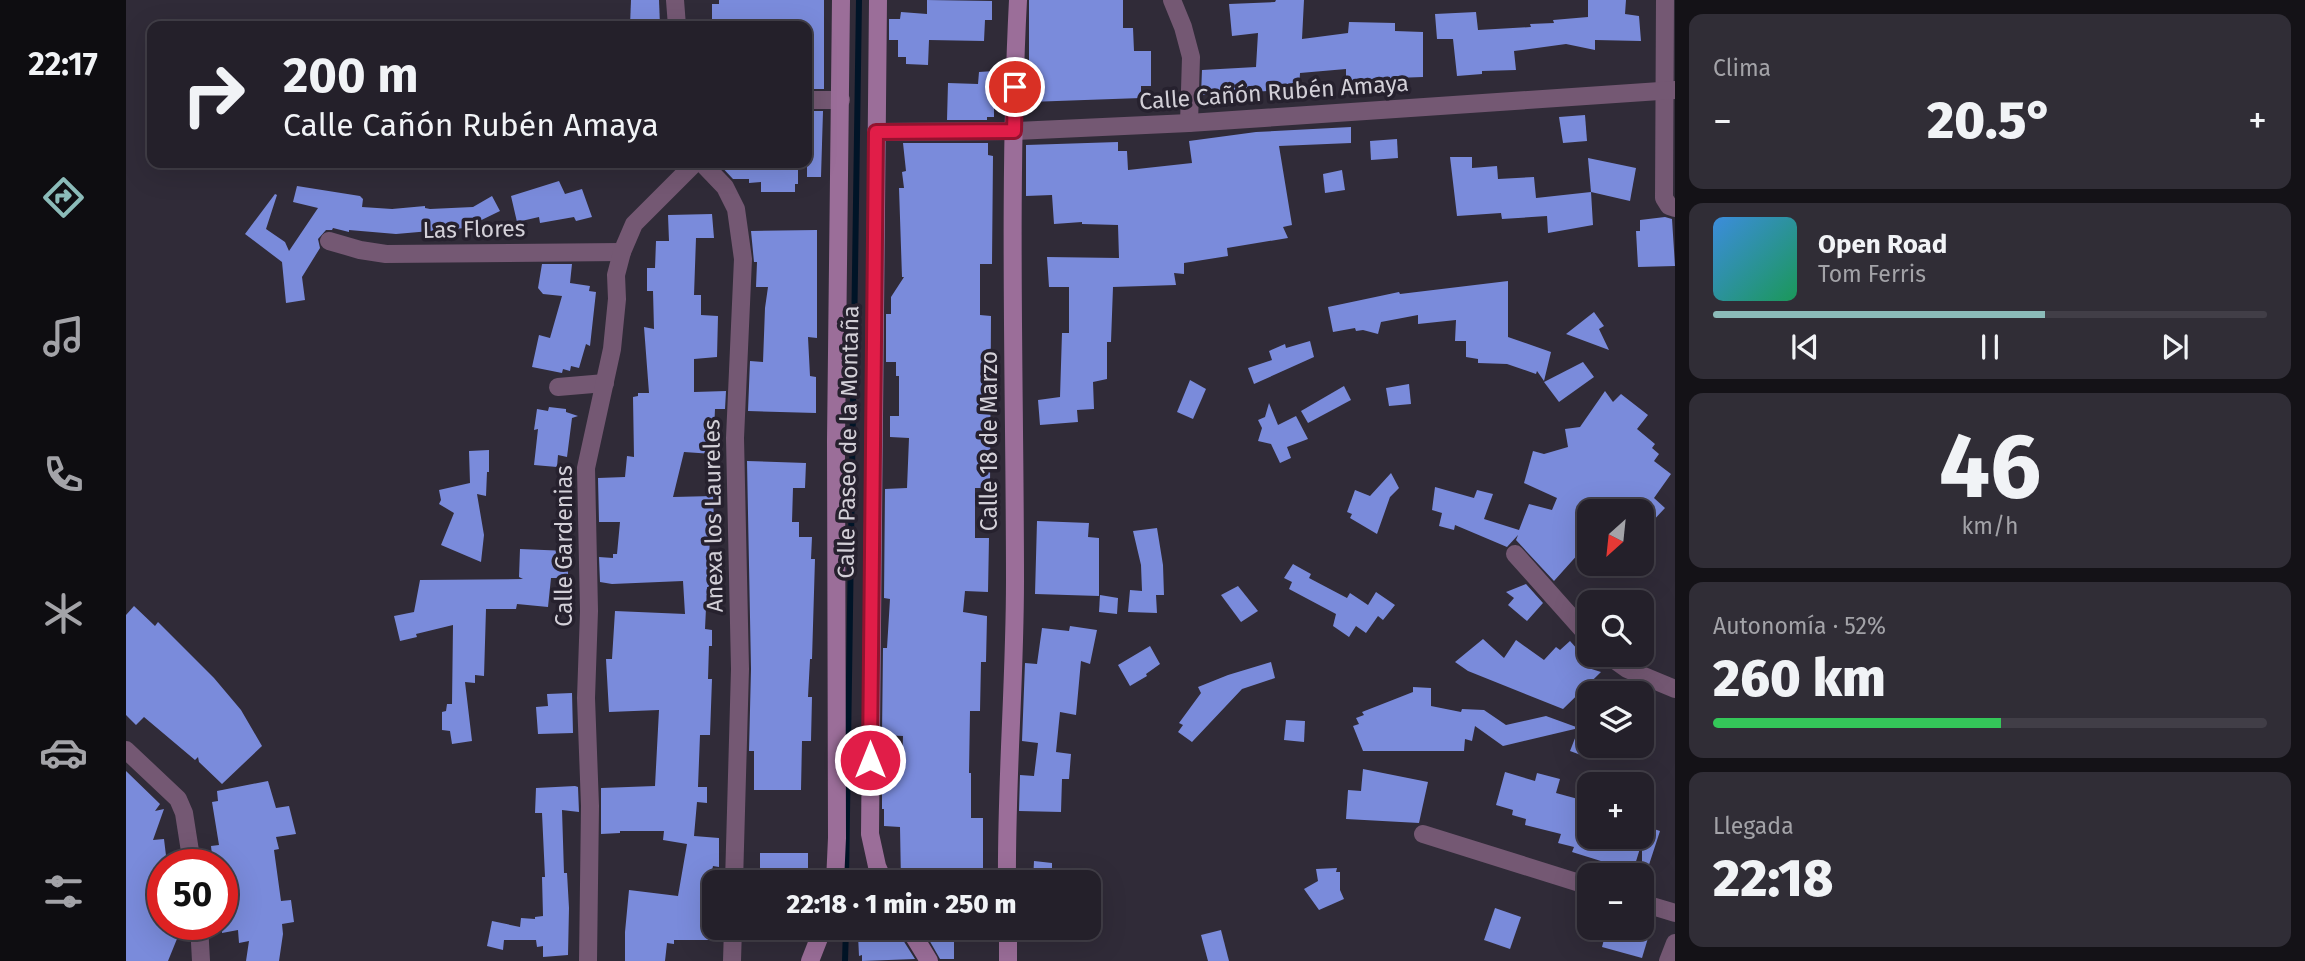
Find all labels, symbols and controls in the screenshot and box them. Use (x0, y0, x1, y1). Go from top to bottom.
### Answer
text: 22:17 (28, 45, 98, 83)
text: 200 m (283, 46, 419, 105)
icon: right (168, 49, 259, 140)
text: Clima (1713, 54, 1771, 82)
pin (985, 57, 1045, 117)
icon: arrive (996, 68, 1034, 106)
street label: Calle Cañón Rubén Amaya (1138, 69, 1410, 115)
text: 20.5° (1927, 89, 2053, 152)
text: − (1713, 98, 1732, 144)
text: + (2248, 98, 2267, 144)
text: Calle Cañón Rubén Amaya (283, 106, 659, 144)
icon: directions (39, 173, 88, 222)
street label: Las Flores (422, 214, 526, 244)
text: Open Road (1818, 229, 1947, 260)
text: Tom Ferris (1818, 260, 1926, 288)
street label: Calle Paseo de la Montaña (832, 305, 864, 579)
icon: music (39, 312, 88, 361)
icon: previous (1786, 328, 1824, 366)
icon: pause (1971, 328, 2009, 366)
icon: next (2156, 328, 2194, 366)
street label: Calle 18 de Marzo (975, 351, 1003, 531)
text: 46 (1939, 412, 2041, 521)
street label: Anexa los Laureles (697, 419, 729, 613)
icon: phone (39, 450, 88, 499)
street label: Calle Gardenias (550, 465, 578, 627)
north arrow (1577, 499, 1654, 576)
map controls (1577, 499, 1654, 940)
text: km/h (1962, 512, 2018, 540)
icon: climate (39, 589, 88, 638)
button: search (1577, 590, 1654, 667)
text: Autonomía · 52% (1713, 612, 1886, 640)
text: 260 km (1713, 647, 1886, 710)
button: layers (1577, 681, 1654, 758)
position arrow (833, 723, 907, 797)
icon: car (39, 728, 88, 777)
button: + (1577, 772, 1654, 849)
text: Llegada (1713, 812, 1794, 840)
text: 22:18 (1713, 847, 1833, 910)
speed limit sign: 50 (147, 849, 238, 940)
button: − (1577, 863, 1654, 940)
icon: filters (39, 867, 88, 916)
text: 22:18 · 1 min · 250 m (787, 889, 1016, 920)

